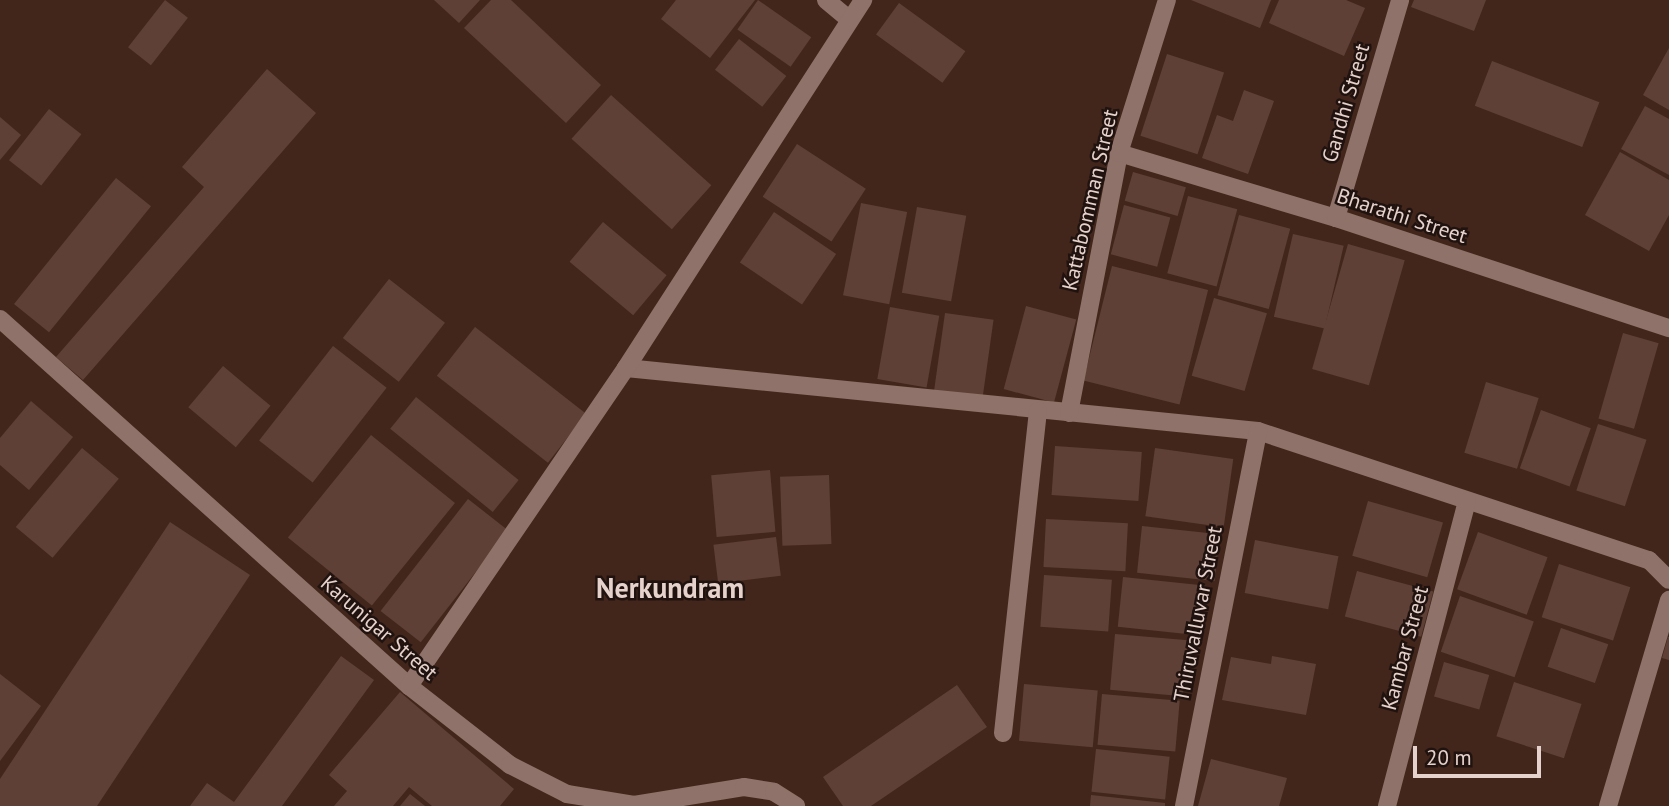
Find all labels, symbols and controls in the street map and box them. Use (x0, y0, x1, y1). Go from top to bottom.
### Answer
street label: Gandhi Street (1317, 41, 1375, 165)
street label: Kattabomman Street (1057, 107, 1123, 293)
street label: Bharathi Street (1334, 183, 1470, 249)
street label: Thiruvalluvar Street (1169, 524, 1227, 704)
street label: Karunigar Street (316, 571, 442, 685)
district label: Nerkundram (596, 571, 744, 605)
street label: Kambar Street (1376, 583, 1434, 713)
scale bar (1417, 732, 1545, 776)
text: 20 m (1426, 744, 1472, 771)

